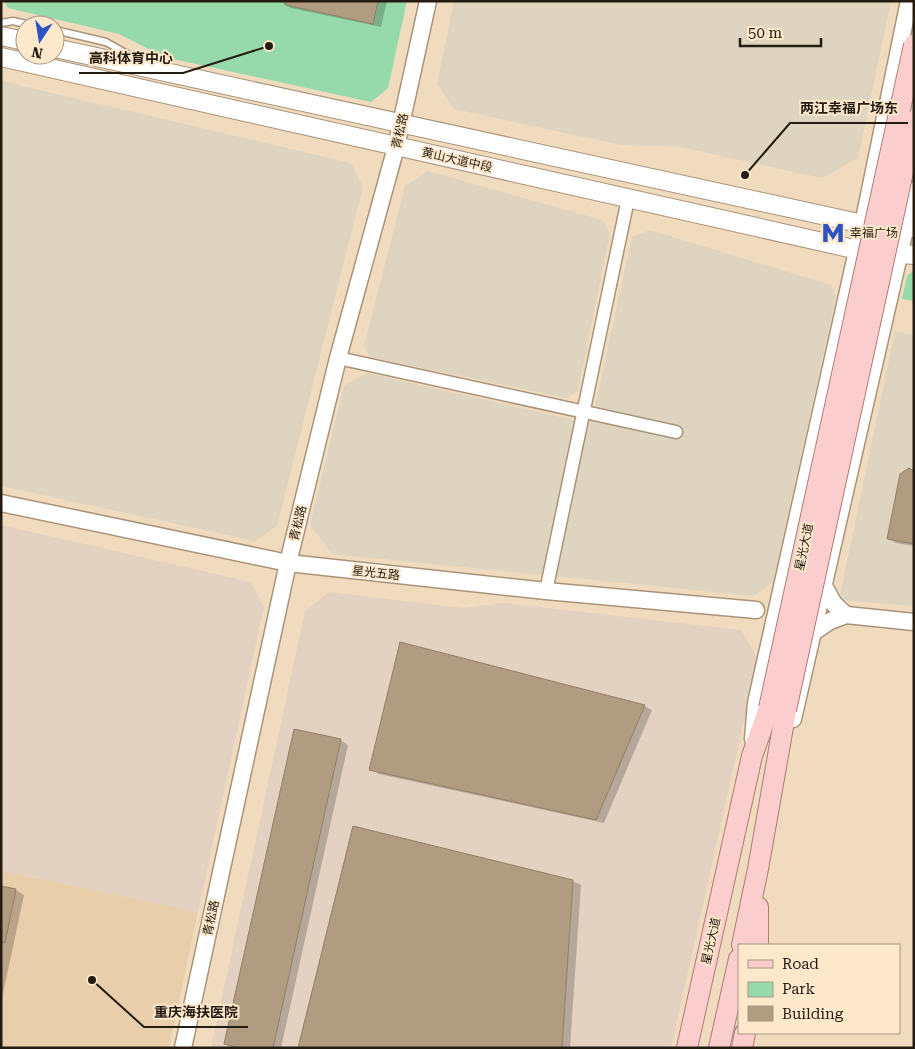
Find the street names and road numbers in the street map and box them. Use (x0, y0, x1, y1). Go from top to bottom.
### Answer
street label: 青松路 (389, 112, 411, 150)
street label: 黄山大道中段 (420, 145, 494, 175)
street label: 青松路 (287, 504, 309, 542)
street label: 星光大道 (792, 522, 816, 572)
street label: 星光五路 (351, 564, 401, 582)
street label: 青松路 (200, 899, 222, 937)
street label: 星光大道 (699, 916, 723, 966)

